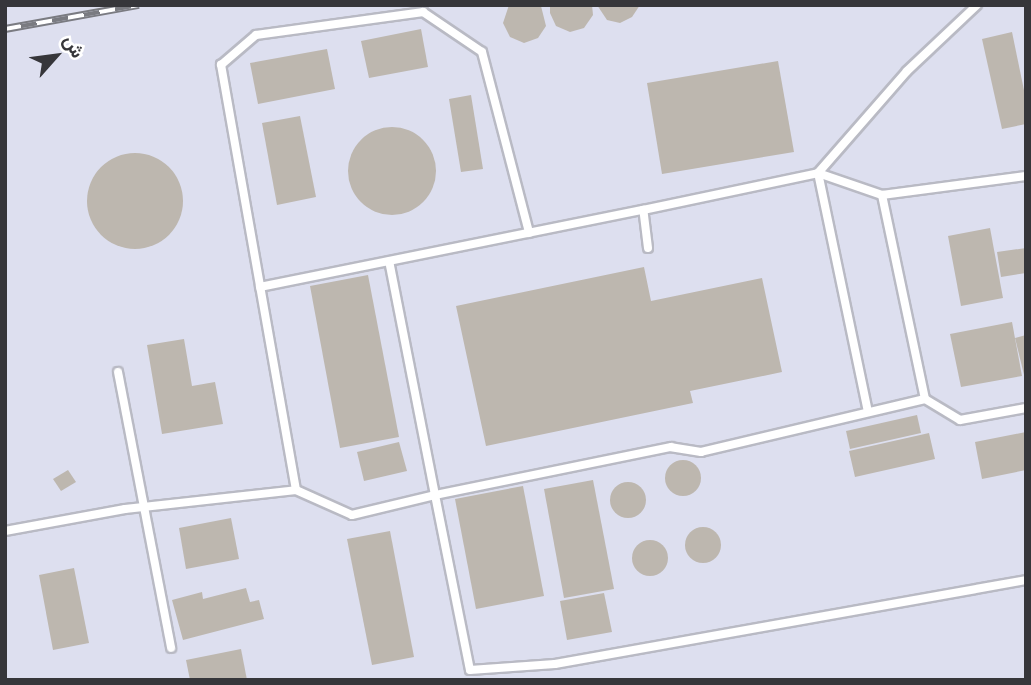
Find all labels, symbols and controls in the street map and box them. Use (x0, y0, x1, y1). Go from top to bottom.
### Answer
north arrow (21, 21, 91, 91)
text: ش (59, 31, 90, 61)

